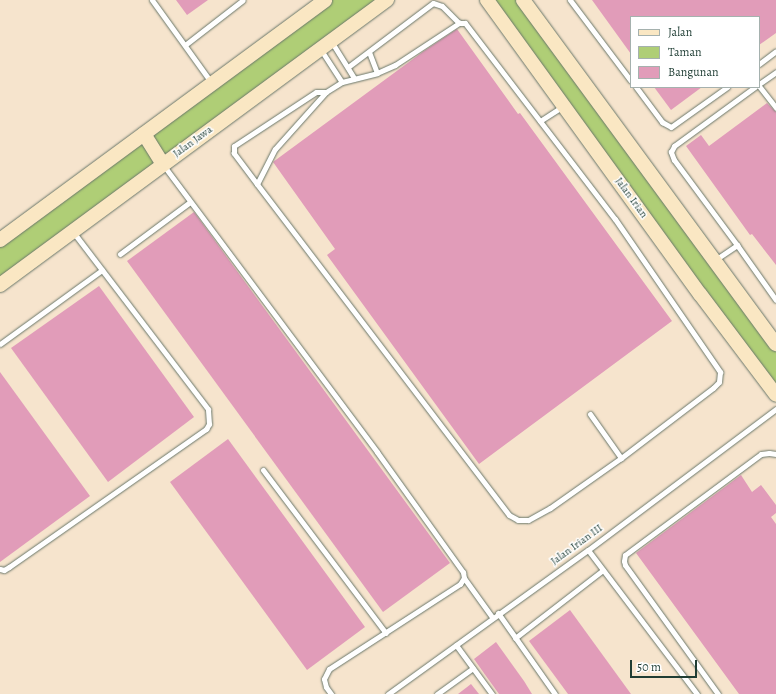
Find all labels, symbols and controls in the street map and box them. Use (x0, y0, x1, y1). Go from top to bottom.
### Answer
legend (630, 16, 760, 88)
text: Jalan (668, 24, 692, 40)
text: Taman (668, 44, 702, 60)
text: Bangunan (668, 64, 719, 80)
street label: Jalan Jawa (171, 123, 215, 161)
street label: Jalan Irian (612, 175, 650, 221)
street label: Jalan Irian III (549, 522, 605, 568)
scale bar (632, 652, 699, 678)
text: 50 m (637, 659, 661, 675)

